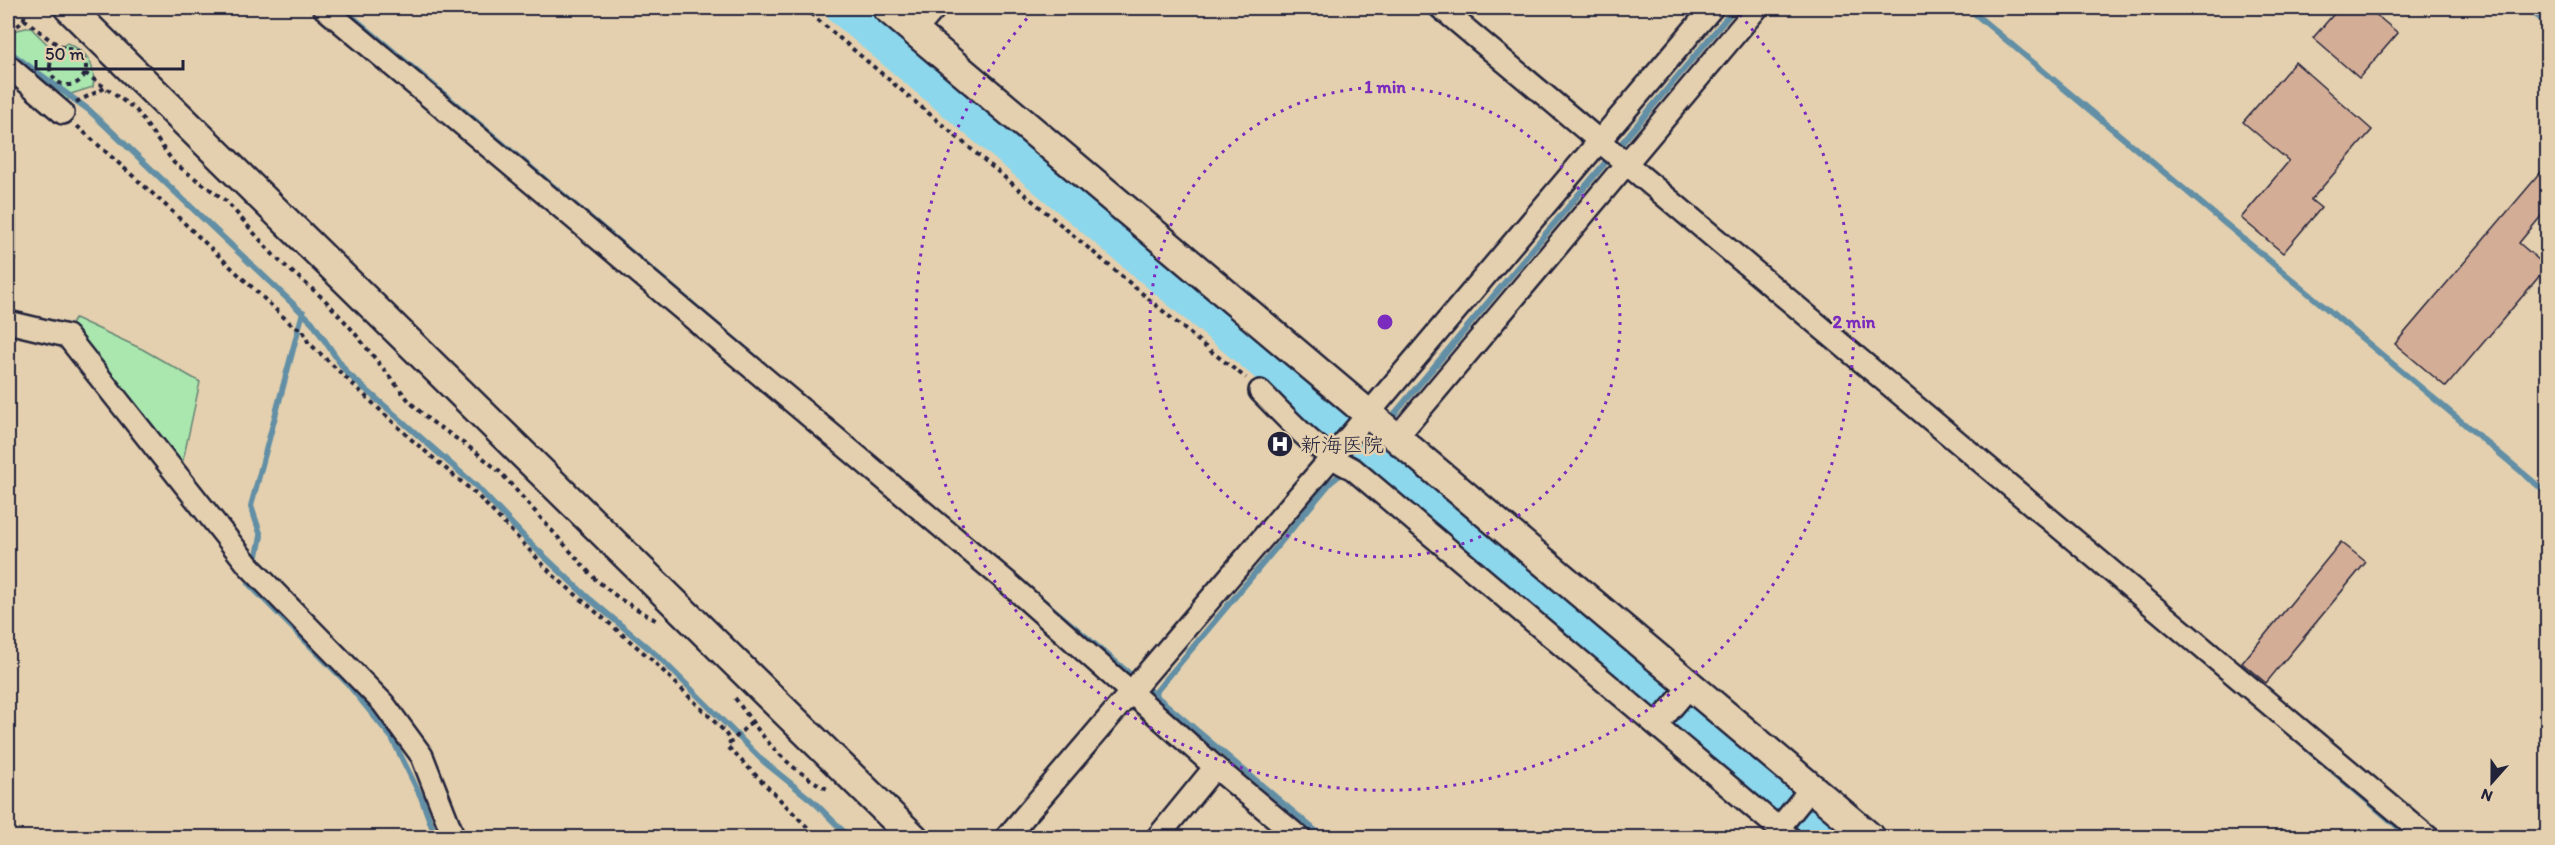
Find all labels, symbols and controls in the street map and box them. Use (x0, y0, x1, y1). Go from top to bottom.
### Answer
scale bar (36, 33, 183, 71)
text: 50 m (45, 43, 85, 65)
text: 1 min (1364, 76, 1406, 98)
text: 2 min (1833, 311, 1876, 333)
centre of rings (1375, 312, 1395, 332)
hospital icon: 新海医院 (1265, 429, 1295, 459)
place label: 新海医院 (1300, 432, 1384, 457)
north arrow (2462, 752, 2522, 812)
text: N (2478, 785, 2495, 806)

